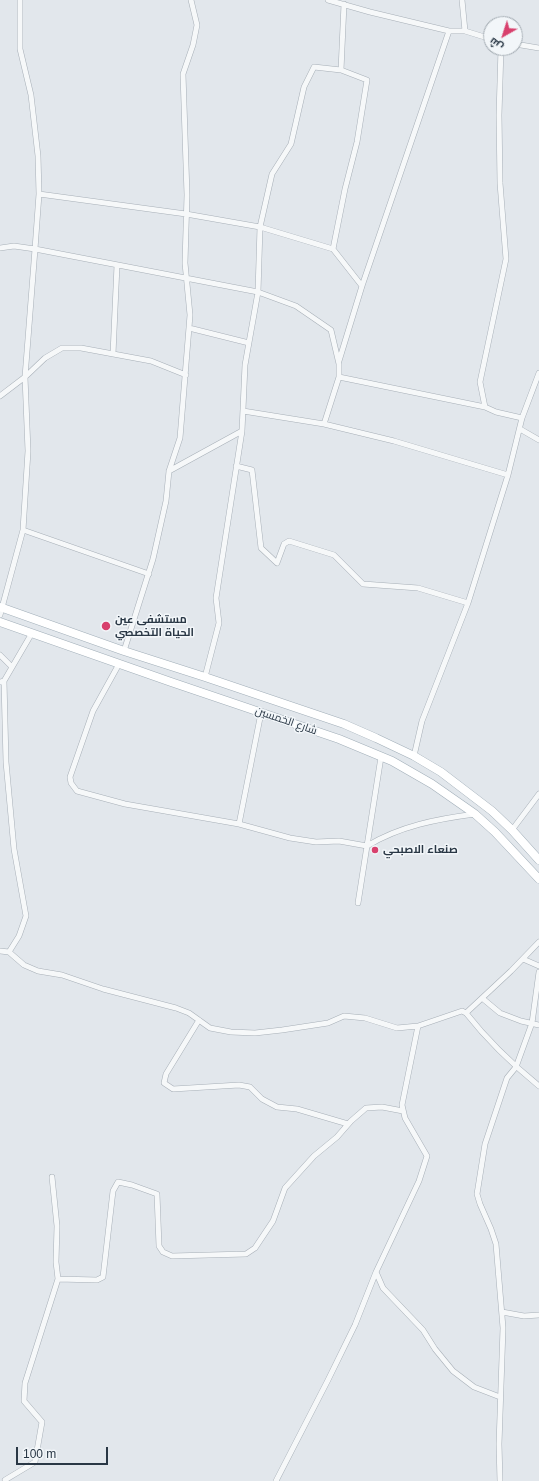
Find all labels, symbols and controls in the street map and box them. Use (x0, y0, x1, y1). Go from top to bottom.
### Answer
north arrow (483, 16, 523, 56)
text: ش (487, 35, 505, 54)
place label: مستشفى عين الحياة التخصصي (115, 613, 194, 639)
marker: مستشفى عين الحياة التخصصي (100, 620, 112, 632)
street label: شارع الخمسين (253, 704, 319, 738)
place label: صنعاء الاصبحي (383, 843, 458, 857)
marker: صنعاء الاصبحي (370, 845, 380, 855)
scale bar (18, 1439, 110, 1465)
text: 100 m (23, 1447, 56, 1461)

